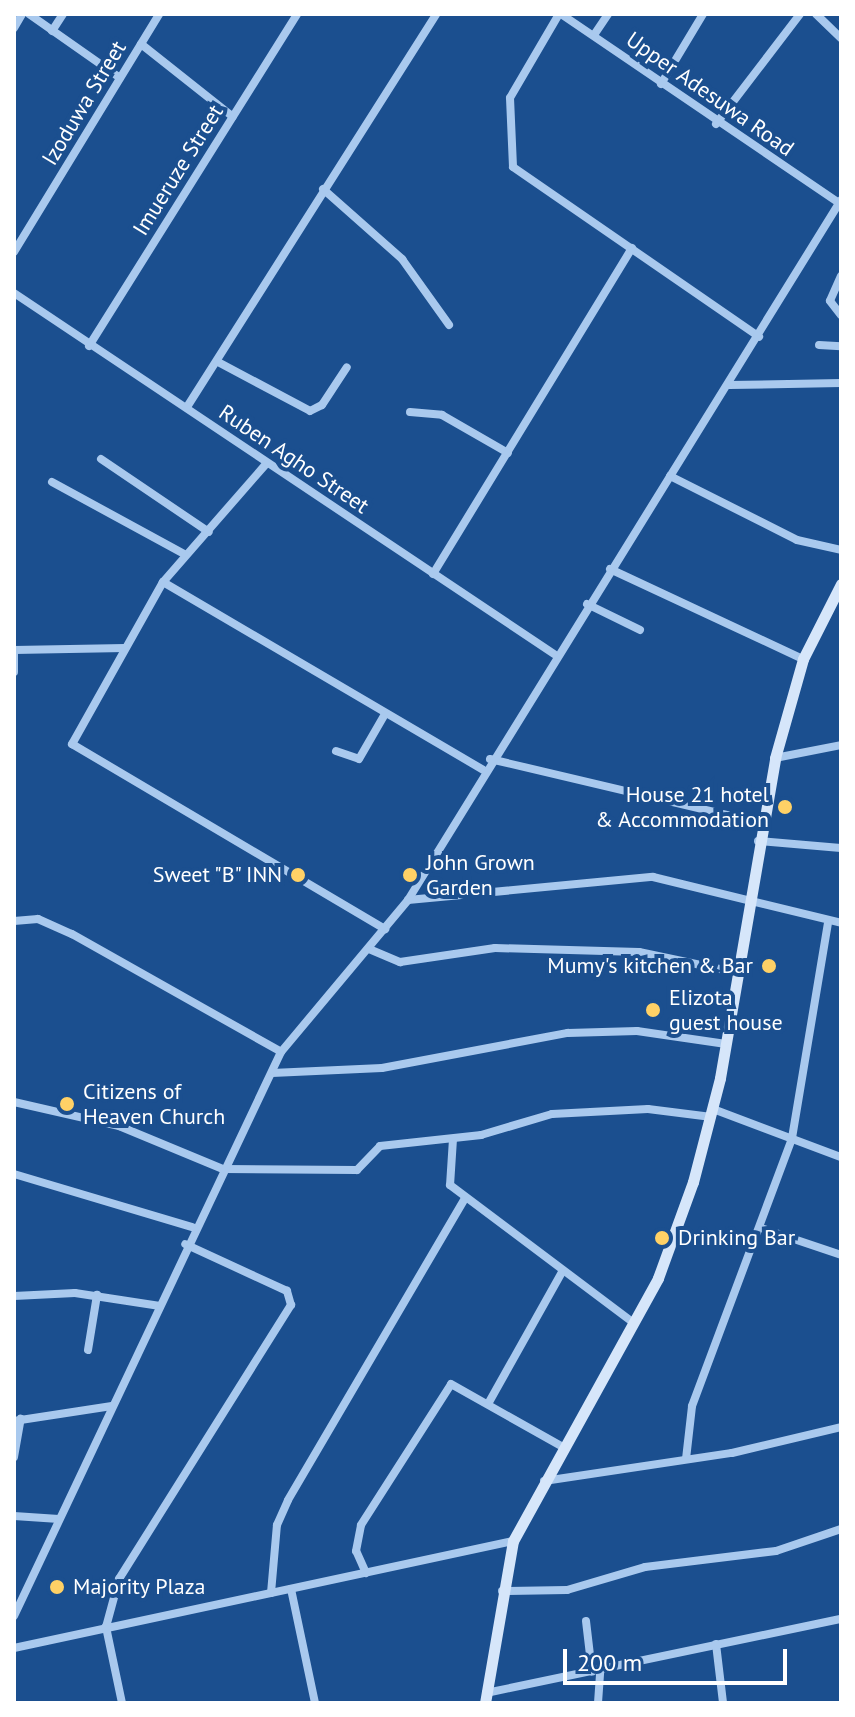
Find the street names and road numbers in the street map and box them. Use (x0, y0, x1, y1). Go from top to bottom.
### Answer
street label: Upper Adesuwa Road (621, 26, 799, 162)
street label: Izoduwa Street (37, 36, 131, 170)
street label: Imueruze Street (127, 100, 229, 240)
street label: Ruben Agho Street (214, 399, 374, 519)

